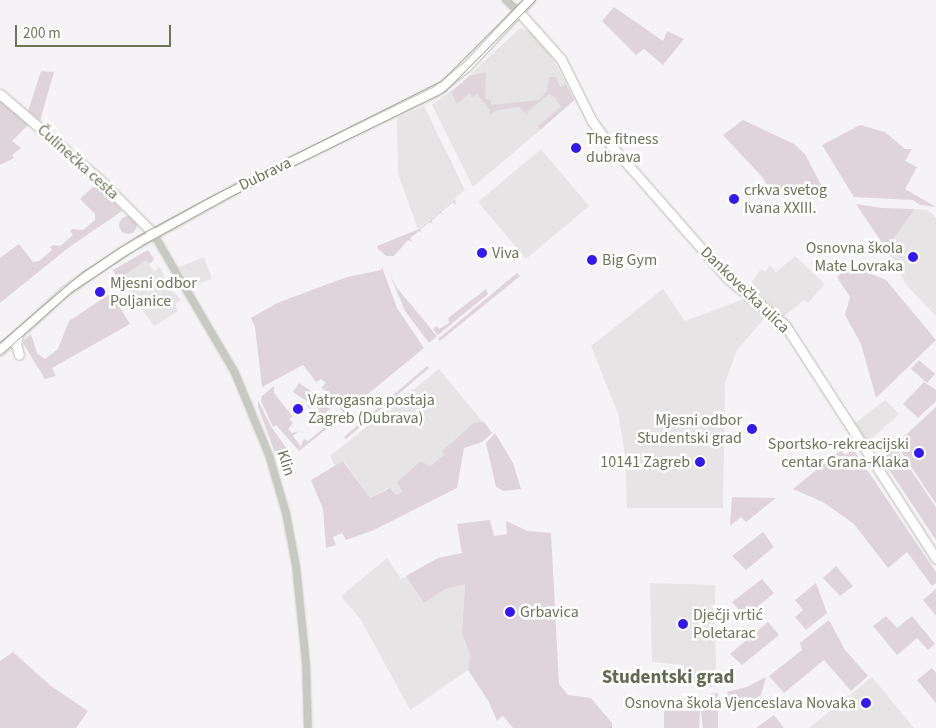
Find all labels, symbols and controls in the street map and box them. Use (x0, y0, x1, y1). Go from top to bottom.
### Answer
scale bar (18, 15, 174, 47)
text: 200 m (23, 23, 61, 44)
street label: Čulinečka cesta (33, 120, 123, 204)
place label: The fitness dubrava (586, 129, 659, 167)
marker: The fitness dubrava (570, 142, 582, 154)
street label: Dubrava (236, 153, 294, 195)
place label: crkva svetog Ivana XXIII. (744, 180, 827, 218)
marker: crkva svetog Ivana XXIII. (728, 193, 740, 205)
place label: Osnovna škola Mate Lovraka (806, 238, 903, 276)
place label: Viva (492, 243, 519, 263)
street label: Dankovečka ulica (696, 243, 794, 337)
marker: Viva (476, 247, 488, 259)
place label: Big Gym (602, 250, 657, 270)
marker: Osnovna škola Mate Lovraka (907, 251, 919, 263)
marker: Big Gym (586, 254, 598, 266)
place label: Mjesni odbor Poljanice (110, 273, 197, 311)
marker: Mjesni odbor Poljanice (94, 286, 106, 298)
place label: Vatrogasna postaja Zagreb (Dubrava) (308, 390, 435, 428)
marker: Vatrogasna postaja Zagreb (Dubrava) (292, 403, 304, 415)
place label: Mjesni odbor Studentski grad (637, 410, 742, 448)
marker: Mjesni odbor Studentski grad (746, 423, 758, 435)
place label: Sportsko-rekreacijski centar Grana-Klaka (768, 434, 909, 472)
marker: Sportsko-rekreacijski centar Grana-Klaka (913, 447, 925, 459)
street label: Klin (273, 448, 299, 478)
place label: 10141 Zagreb (600, 452, 690, 472)
marker: 10141 Zagreb (694, 456, 706, 468)
place label: Grbavica (520, 602, 579, 622)
place label: Dječji vrtić Poletarac (693, 605, 763, 643)
marker: Grbavica (504, 606, 516, 618)
marker: Dječji vrtić Poletarac (677, 618, 689, 630)
district label: Studentski grad (602, 667, 734, 689)
place label: Osnovna škola Vjenceslava Novaka (624, 693, 856, 713)
marker: Osnovna škola Vjenceslava Novaka (860, 697, 872, 709)

